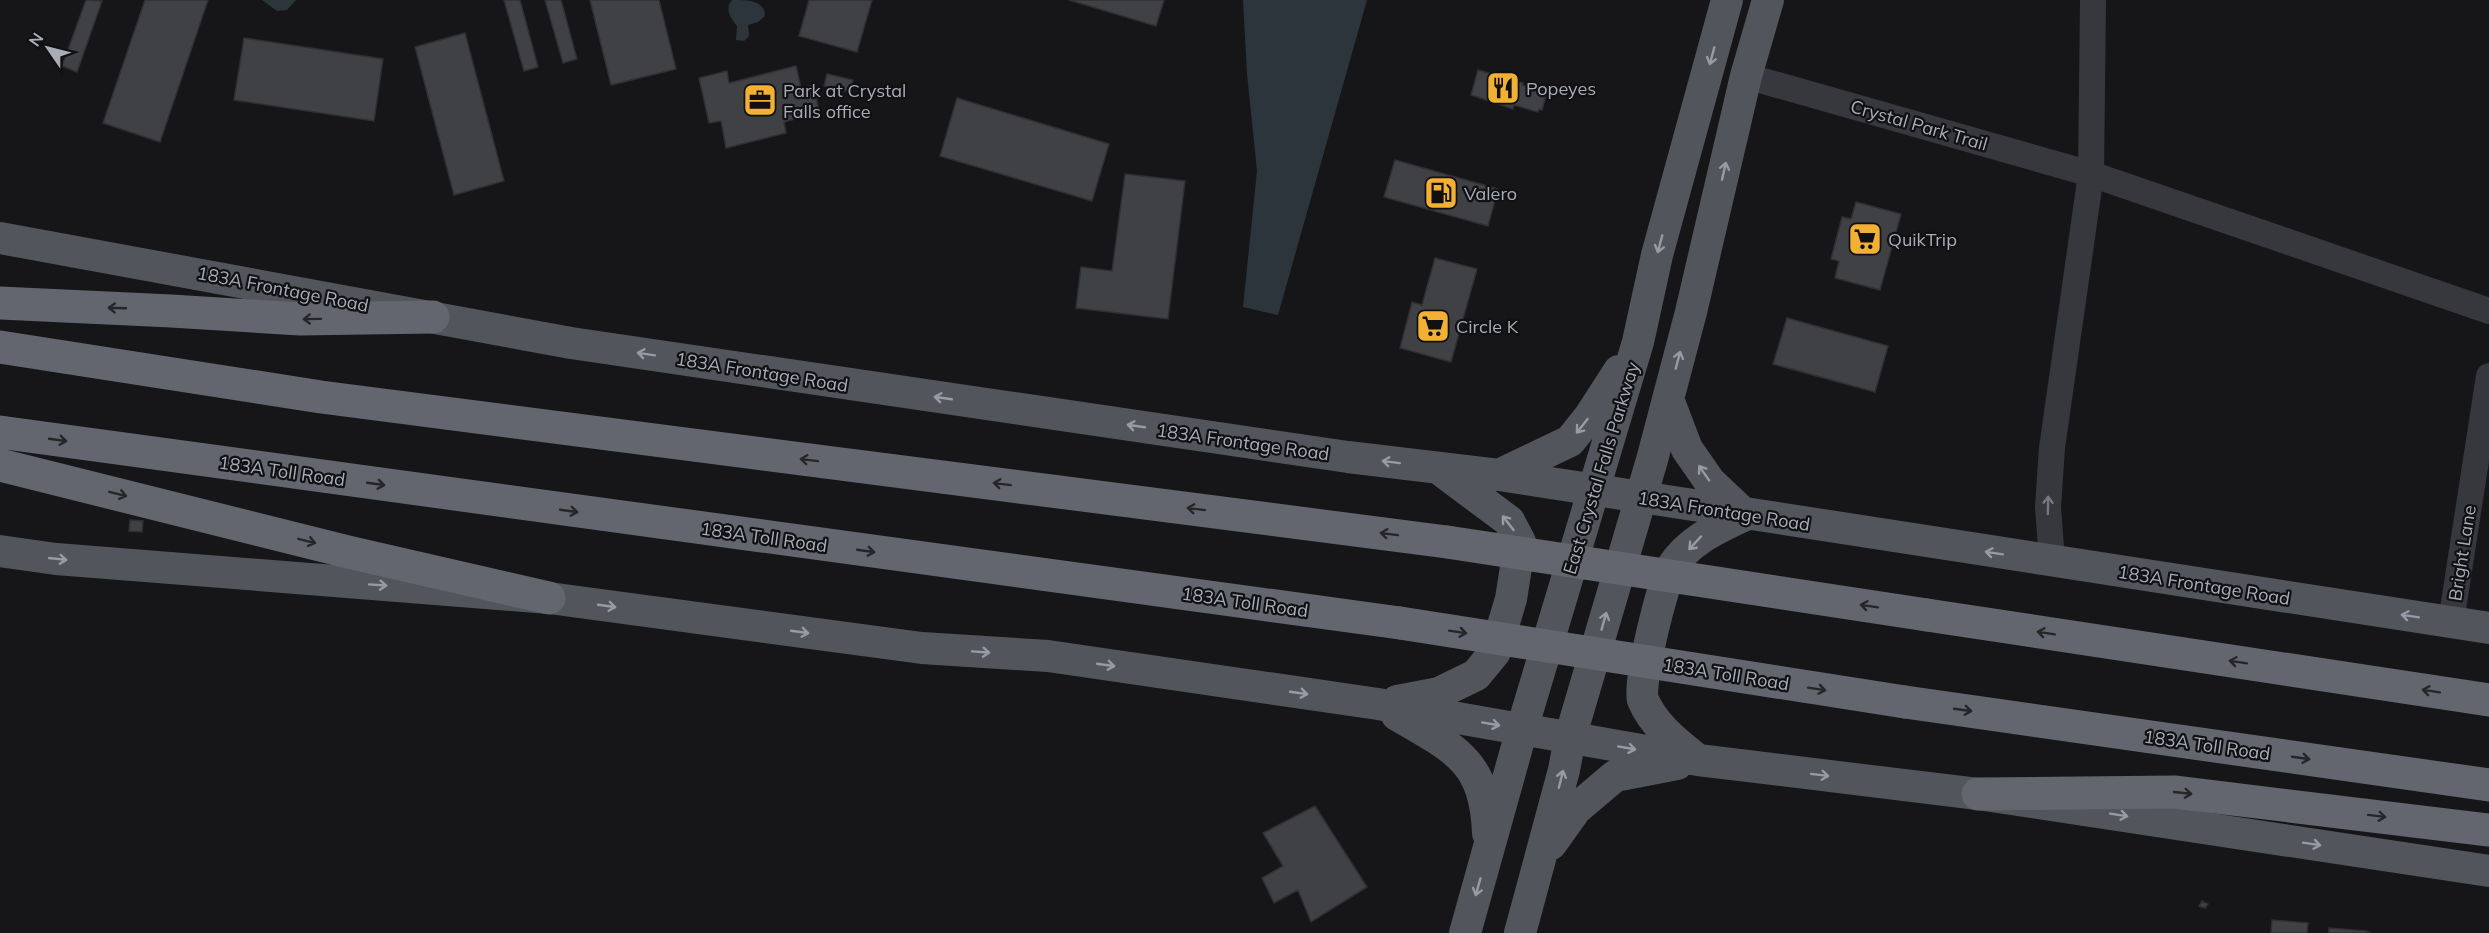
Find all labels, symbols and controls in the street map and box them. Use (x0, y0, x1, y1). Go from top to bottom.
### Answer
north arrow (18, 18, 78, 78)
text: N (24, 29, 47, 50)
one-way arrow (1706, 47, 1717, 66)
restaurant icon: Popeyes (1485, 70, 1521, 106)
place label: Popeyes (1526, 77, 1596, 100)
place label: Park at Crystal Falls office (783, 79, 906, 123)
office icon: Park at Crystal Falls office (742, 82, 778, 118)
street label: Crystal Park Trail (1848, 94, 1990, 156)
one-way arrow (1718, 162, 1730, 181)
fuel station icon: Valero (1423, 175, 1459, 211)
place label: Valero (1464, 182, 1517, 205)
supermarket icon: QuikTrip (1847, 221, 1883, 257)
place label: QuikTrip (1888, 228, 1957, 251)
one-way arrow (1654, 234, 1665, 253)
street label: 183A Frontage Road (195, 261, 371, 317)
one-way arrow (107, 303, 127, 314)
supermarket icon: Circle K (1415, 308, 1451, 344)
one-way arrow (302, 313, 322, 325)
place label: Circle K (1456, 315, 1519, 338)
street label: 183A Frontage Road (674, 347, 850, 397)
one-way arrow (637, 349, 656, 360)
one-way arrow (1673, 351, 1684, 370)
street label: East Crystal Falls Parkway (1558, 359, 1644, 577)
one-way arrow (933, 393, 953, 404)
one-way arrow (1576, 417, 1589, 433)
street label: 183A Frontage Road (1155, 418, 1331, 466)
one-way arrow (1126, 421, 1146, 432)
one-way arrow (48, 435, 67, 446)
street label: 183A Toll Road (217, 451, 347, 491)
one-way arrow (800, 454, 819, 465)
one-way arrow (1382, 456, 1402, 467)
one-way arrow (1698, 466, 1710, 482)
one-way arrow (365, 479, 385, 490)
one-way arrow (993, 479, 1013, 490)
street label: 183A Frontage Road (1636, 486, 1812, 536)
one-way arrow (108, 489, 127, 501)
one-way arrow (2043, 495, 2054, 515)
one-way arrow (1186, 504, 1206, 515)
street label: Bright Lane (2443, 504, 2481, 602)
one-way arrow (559, 505, 578, 516)
one-way arrow (1502, 515, 1515, 531)
street label: 183A Toll Road (699, 517, 829, 557)
one-way arrow (1380, 529, 1400, 540)
one-way arrow (297, 536, 316, 548)
one-way arrow (1688, 536, 1702, 551)
one-way arrow (856, 545, 876, 556)
one-way arrow (1984, 547, 2004, 558)
one-way arrow (47, 554, 67, 565)
street label: 183A Frontage Road (2116, 560, 2292, 610)
one-way arrow (367, 579, 387, 590)
street label: 183A Toll Road (1180, 582, 1310, 622)
one-way arrow (596, 600, 616, 611)
one-way arrow (1860, 601, 1879, 612)
one-way arrow (2401, 610, 2421, 621)
one-way arrow (1599, 612, 1610, 631)
one-way arrow (790, 627, 809, 638)
one-way arrow (1448, 627, 1467, 638)
one-way arrow (2036, 627, 2056, 638)
one-way arrow (970, 647, 990, 658)
street label: 183A Toll Road (1661, 653, 1791, 695)
one-way arrow (2229, 656, 2249, 667)
one-way arrow (1096, 659, 1115, 670)
one-way arrow (1806, 683, 1826, 694)
one-way arrow (2422, 685, 2442, 696)
one-way arrow (1288, 687, 1308, 698)
one-way arrow (1952, 705, 1972, 716)
one-way arrow (1481, 719, 1501, 730)
street label: 183A Toll Road (2142, 725, 2272, 765)
one-way arrow (1617, 743, 1637, 754)
one-way arrow (2291, 753, 2310, 764)
one-way arrow (1556, 770, 1567, 789)
one-way arrow (1810, 770, 1830, 781)
one-way arrow (2173, 788, 2193, 799)
one-way arrow (2108, 810, 2128, 821)
one-way arrow (2366, 811, 2386, 822)
one-way arrow (2301, 839, 2321, 850)
one-way arrow (1472, 877, 1483, 896)

